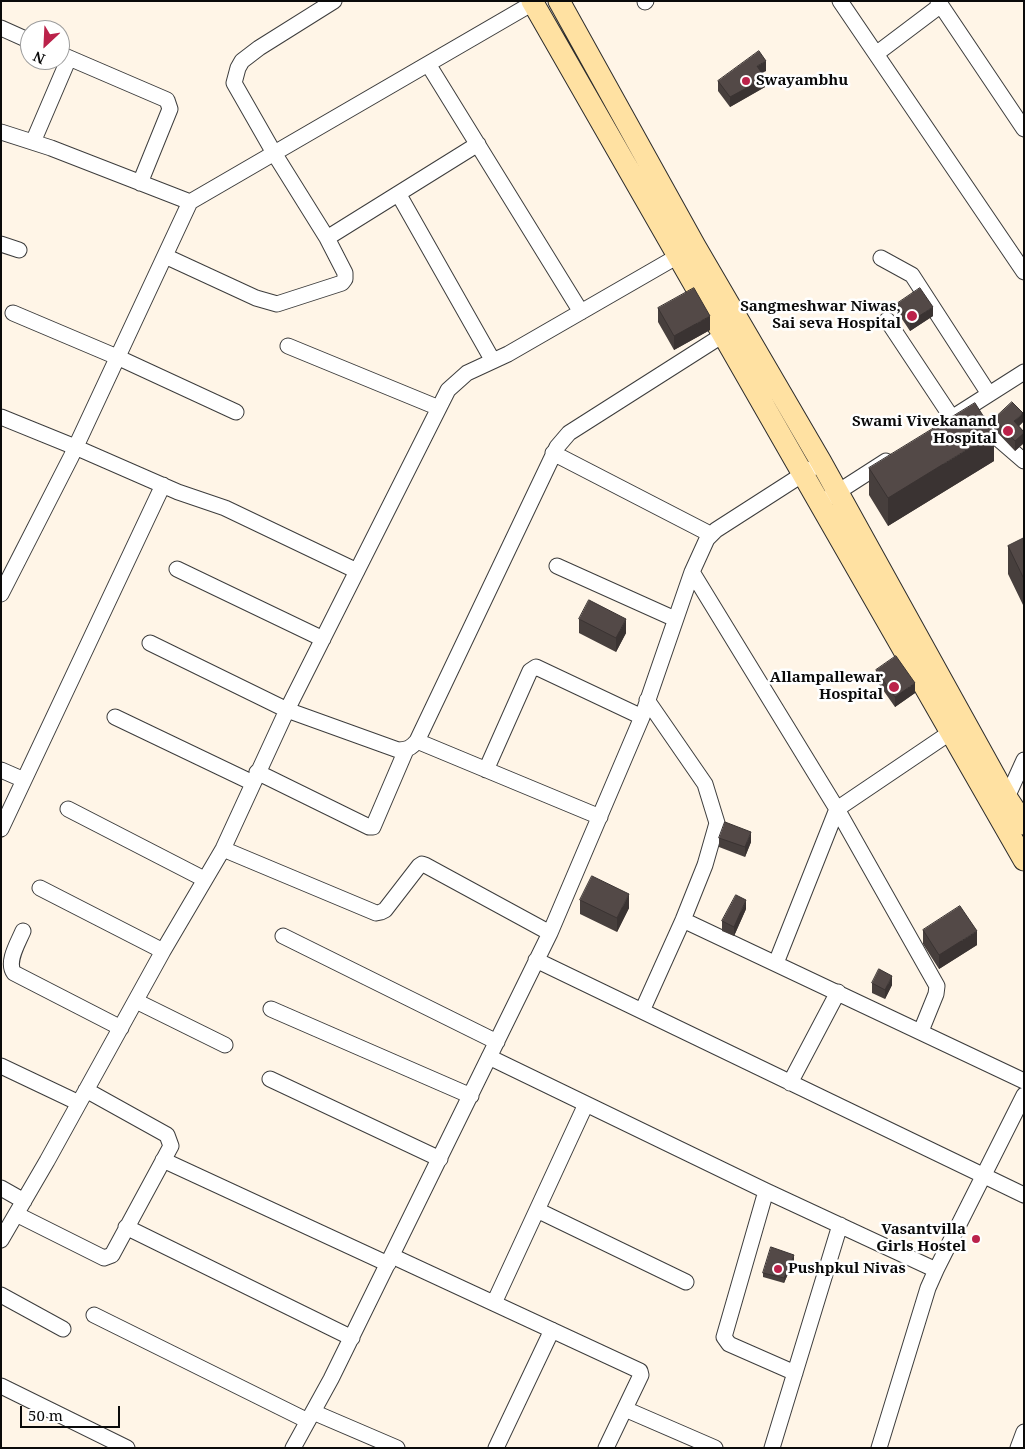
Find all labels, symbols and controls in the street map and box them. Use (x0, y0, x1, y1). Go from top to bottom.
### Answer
north arrow (20, 20, 70, 70)
text: N (30, 47, 48, 69)
place label: Swayambhu (756, 72, 848, 90)
marker: Swayambhu (740, 75, 752, 87)
place label: Sangmeshwar Niwas, Sai seva Hospital (740, 298, 901, 333)
marker: Sangmeshwar Niwas, Sai seva Hospital (905, 309, 919, 323)
place label: Swami Vivekanand Hospital (852, 413, 997, 448)
marker: Swami Vivekanand Hospital (1001, 424, 1015, 438)
place label: Allampallewar Hospital (770, 669, 883, 704)
marker: Allampallewar Hospital (887, 680, 901, 694)
place label: Vasantvilla Girls Hostel (876, 1221, 966, 1256)
marker: Vasantvilla Girls Hostel (970, 1233, 982, 1245)
place label: Pushpkul Nivas (788, 1260, 906, 1278)
marker: Pushpkul Nivas (772, 1263, 784, 1275)
scale bar (22, 1396, 122, 1428)
text: 50 m (28, 1405, 63, 1425)

